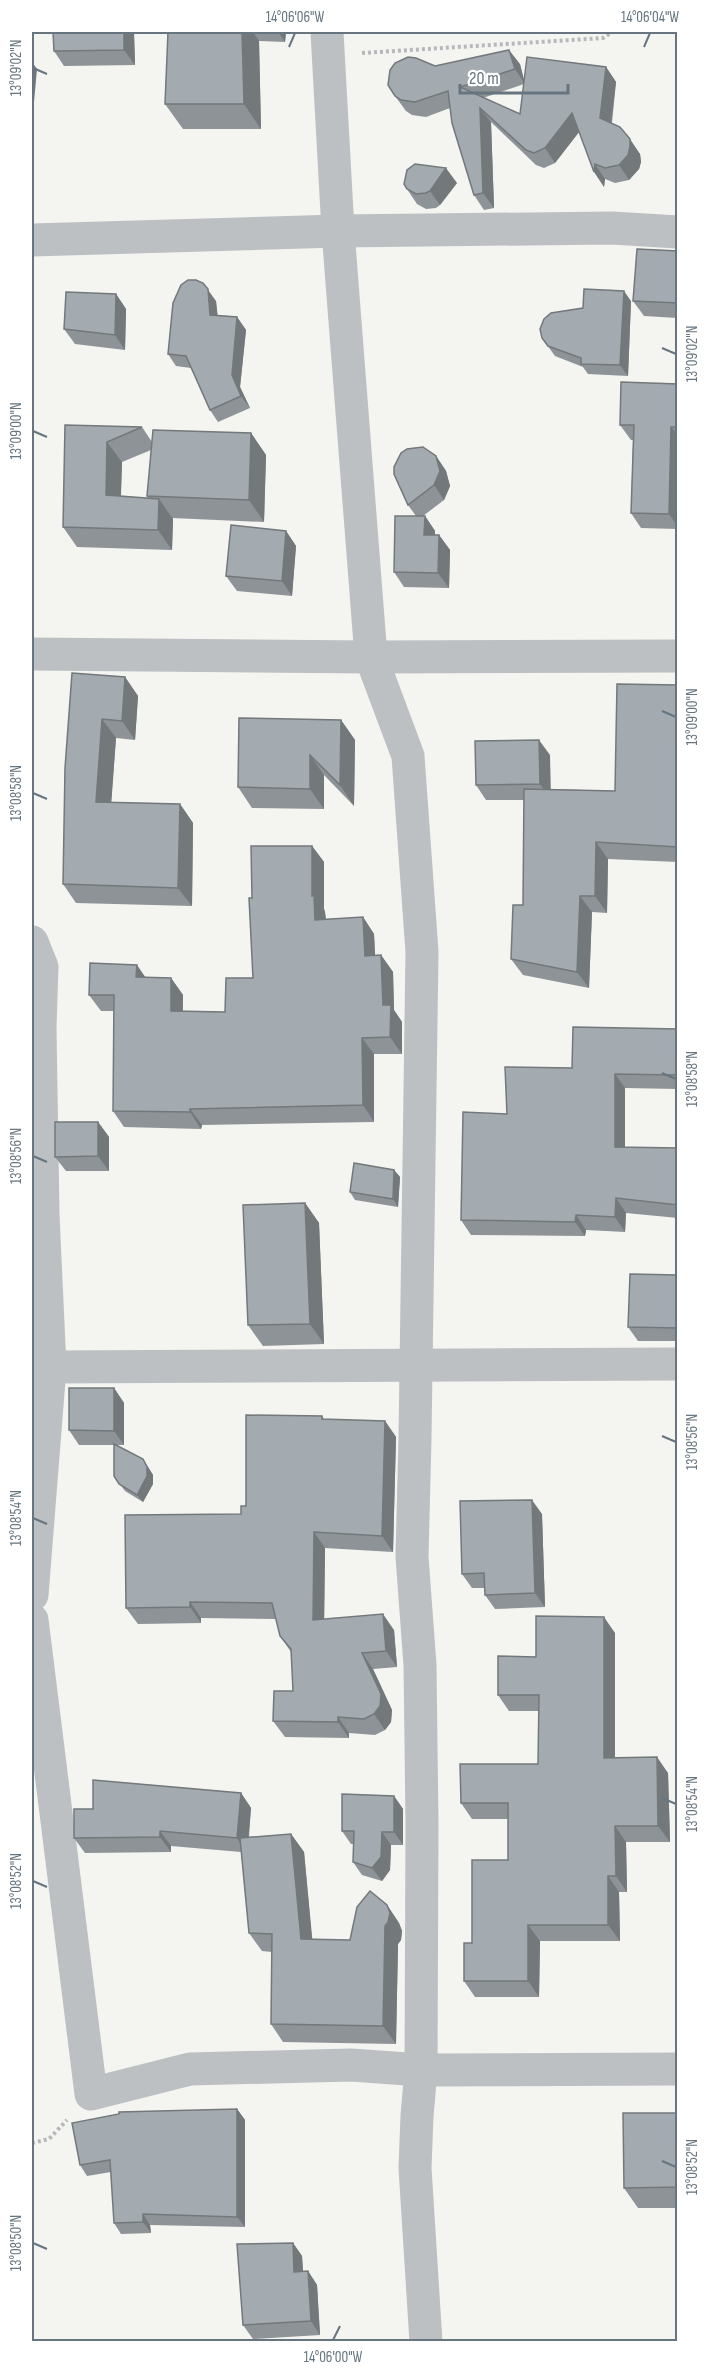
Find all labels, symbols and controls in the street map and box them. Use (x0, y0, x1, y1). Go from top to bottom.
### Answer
text: 14°06'06"W (266, 8, 324, 27)
text: 14°06'04"W (621, 8, 679, 27)
text: 13°09'02"N (7, 40, 26, 96)
scale bar (460, 57, 568, 95)
text: 20 m (469, 68, 499, 89)
text: 13°09'02"N (683, 326, 702, 382)
text: 13°09'00"N (7, 402, 26, 460)
text: 13°09'00"N (683, 688, 702, 746)
text: 13°08'58"N (7, 765, 26, 821)
text: 13°08'58"N (683, 1051, 702, 1107)
text: 13°08'56"N (7, 1128, 26, 1184)
text: 13°08'56"N (683, 1414, 702, 1470)
text: 13°08'54"N (7, 1490, 26, 1546)
text: 13°08'54"N (683, 1776, 702, 1832)
text: 13°08'52"N (7, 1853, 26, 1909)
text: 13°08'52"N (683, 2139, 702, 2195)
text: 13°08'50"N (7, 2215, 26, 2271)
text: 14°06'00"W (304, 2348, 363, 2367)

